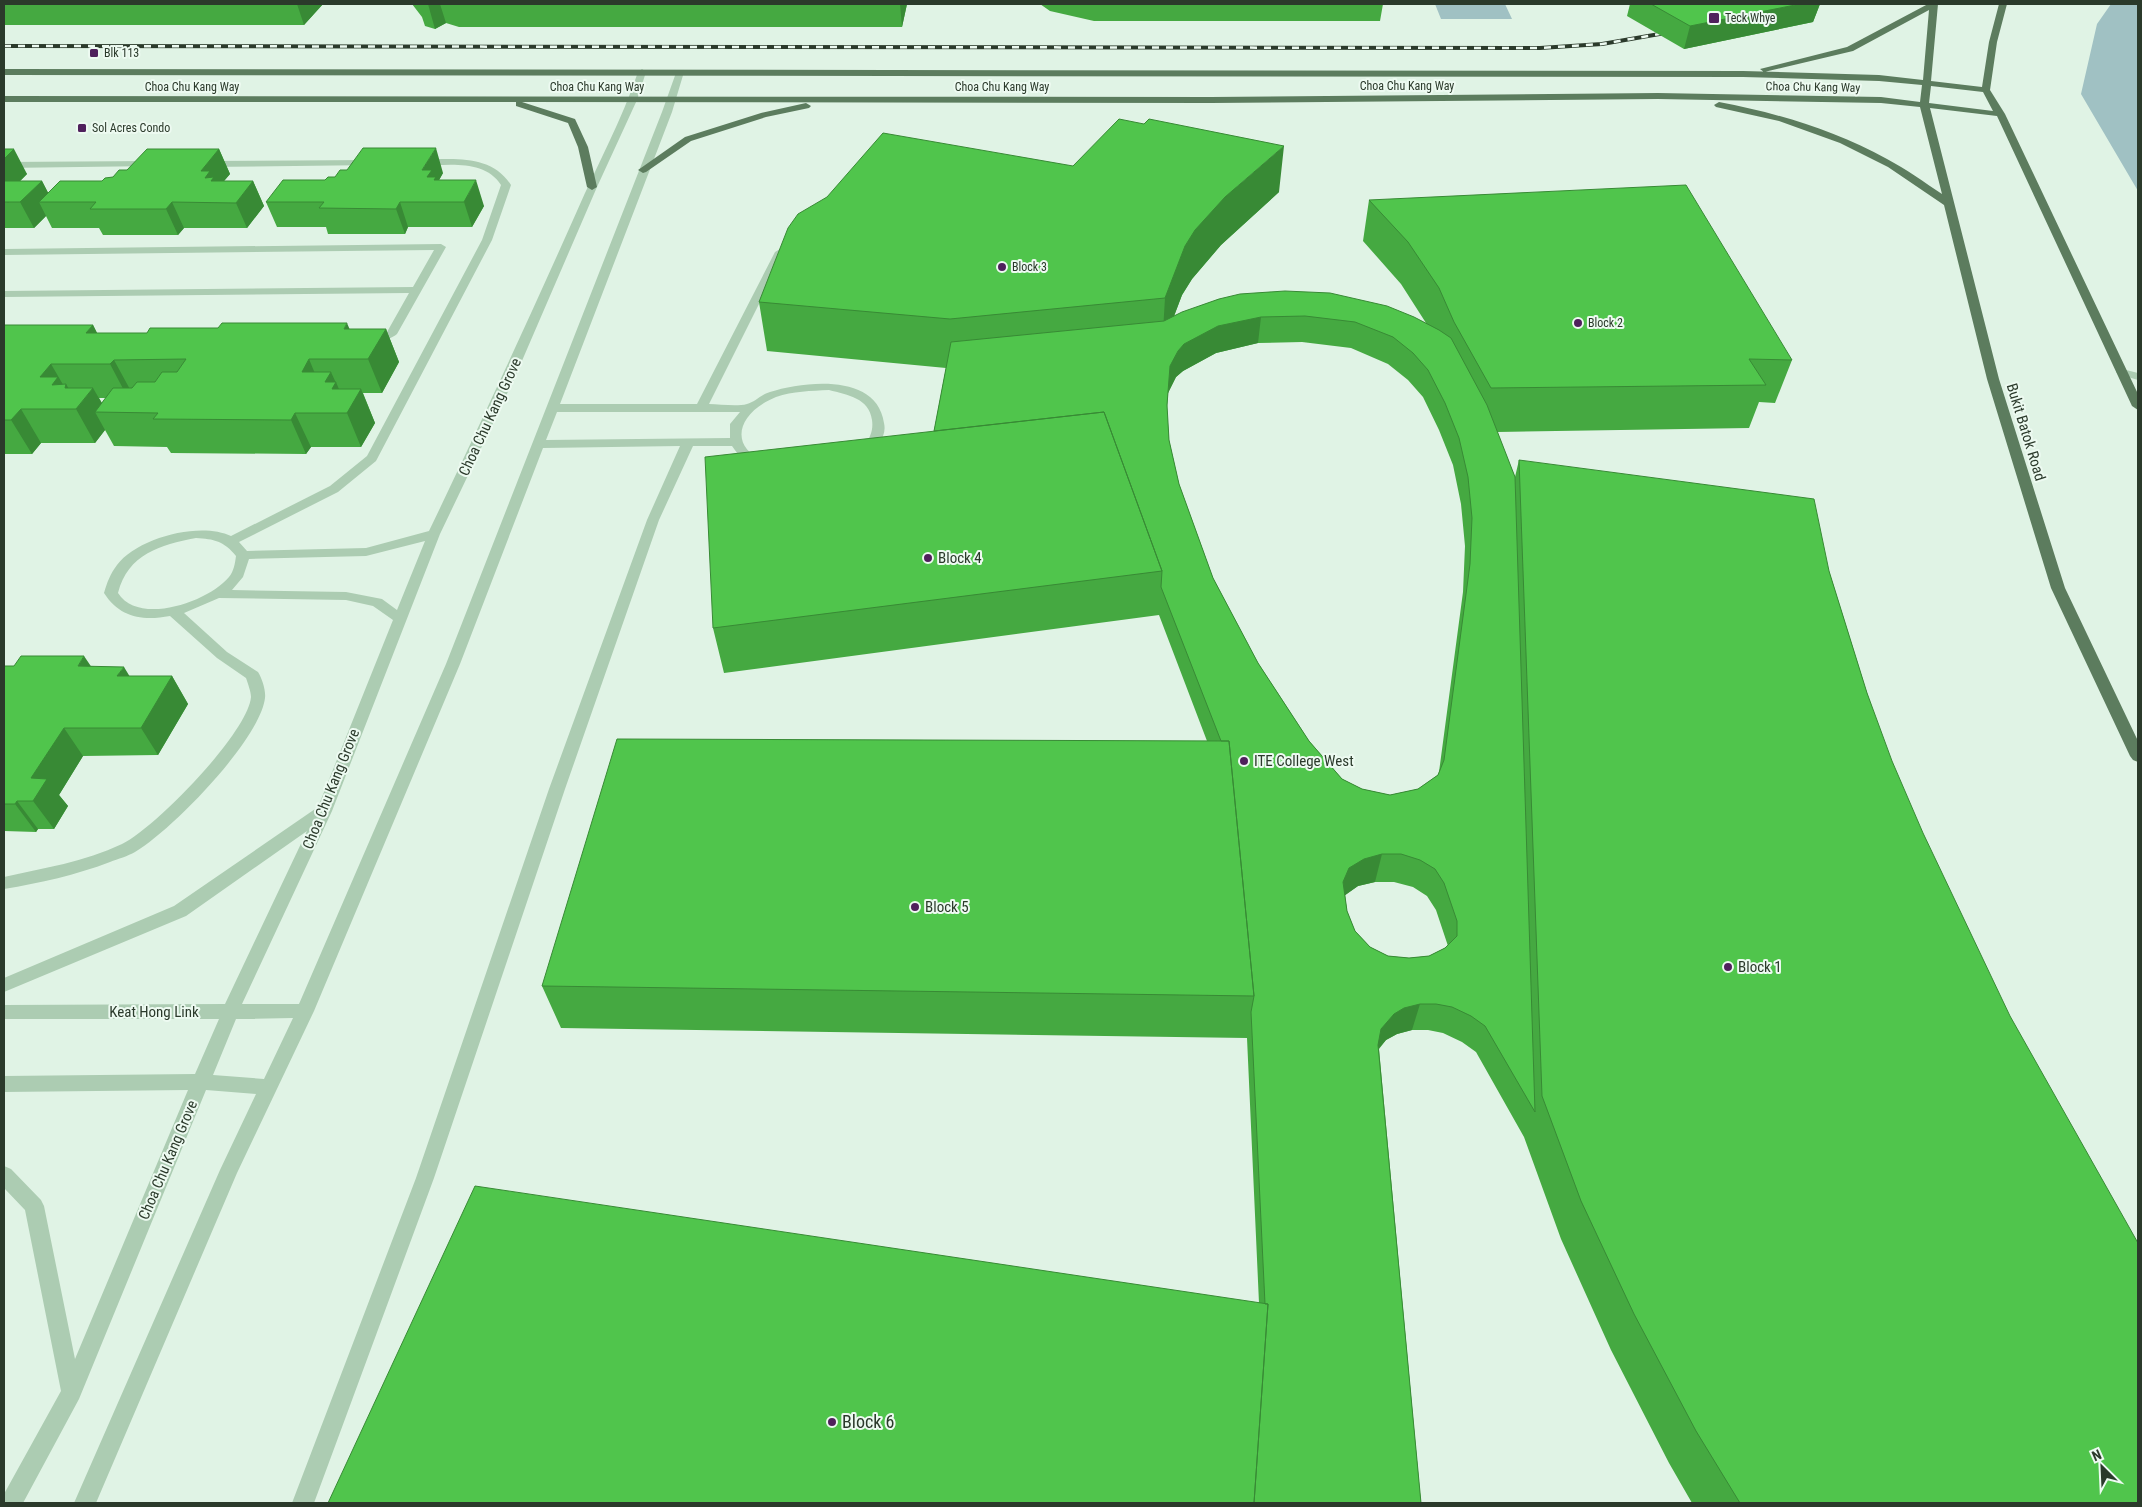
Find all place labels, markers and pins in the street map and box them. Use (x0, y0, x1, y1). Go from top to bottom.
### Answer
marker: Teck Whye (1707, 11, 1721, 25)
place label: Teck Whye (1725, 11, 1776, 25)
place label: Blk 113 (104, 46, 139, 60)
marker: Blk 113 (88, 47, 100, 59)
place label: Sol Acres Condo (92, 121, 170, 135)
marker: Sol Acres Condo (76, 122, 88, 134)
place label: Block 3 (1012, 260, 1047, 274)
marker: Block 3 (996, 261, 1008, 273)
place label: Block 2 (1588, 316, 1623, 330)
marker: Block 2 (1572, 317, 1584, 329)
place label: Block 4 (938, 549, 982, 567)
marker: Block 4 (922, 552, 934, 564)
place label: ITE College West (1254, 752, 1354, 770)
marker: ITE College West (1238, 755, 1250, 767)
place label: Block 5 (925, 898, 969, 916)
marker: Block 5 (909, 901, 921, 913)
place label: Block 1 (1738, 958, 1782, 976)
marker: Block 1 (1722, 961, 1734, 973)
place label: Block 6 (842, 1411, 894, 1432)
marker: Block 6 (826, 1416, 838, 1428)

